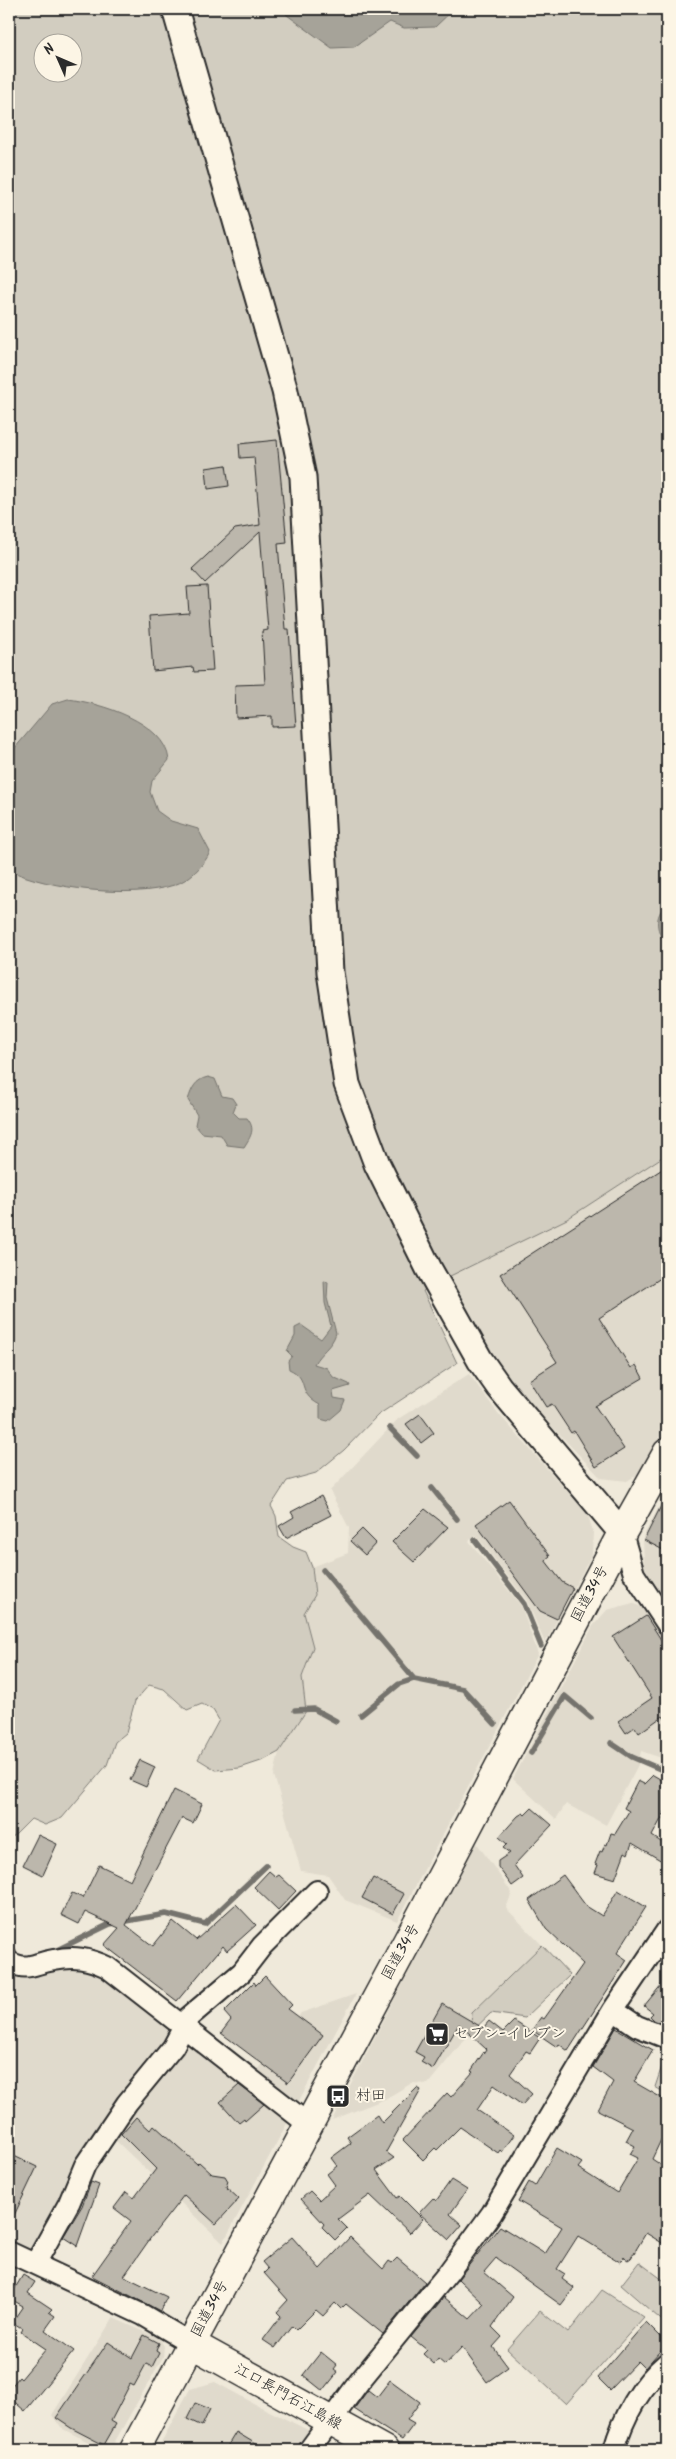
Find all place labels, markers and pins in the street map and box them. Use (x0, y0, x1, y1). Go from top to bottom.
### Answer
supermarket icon: セブン-イレブン (424, 2021, 450, 2047)
place label: セブン-イレブン (454, 2022, 566, 2046)
bus stop icon: 村田 (325, 2083, 351, 2109)
place label: 村田 (356, 2084, 386, 2108)

